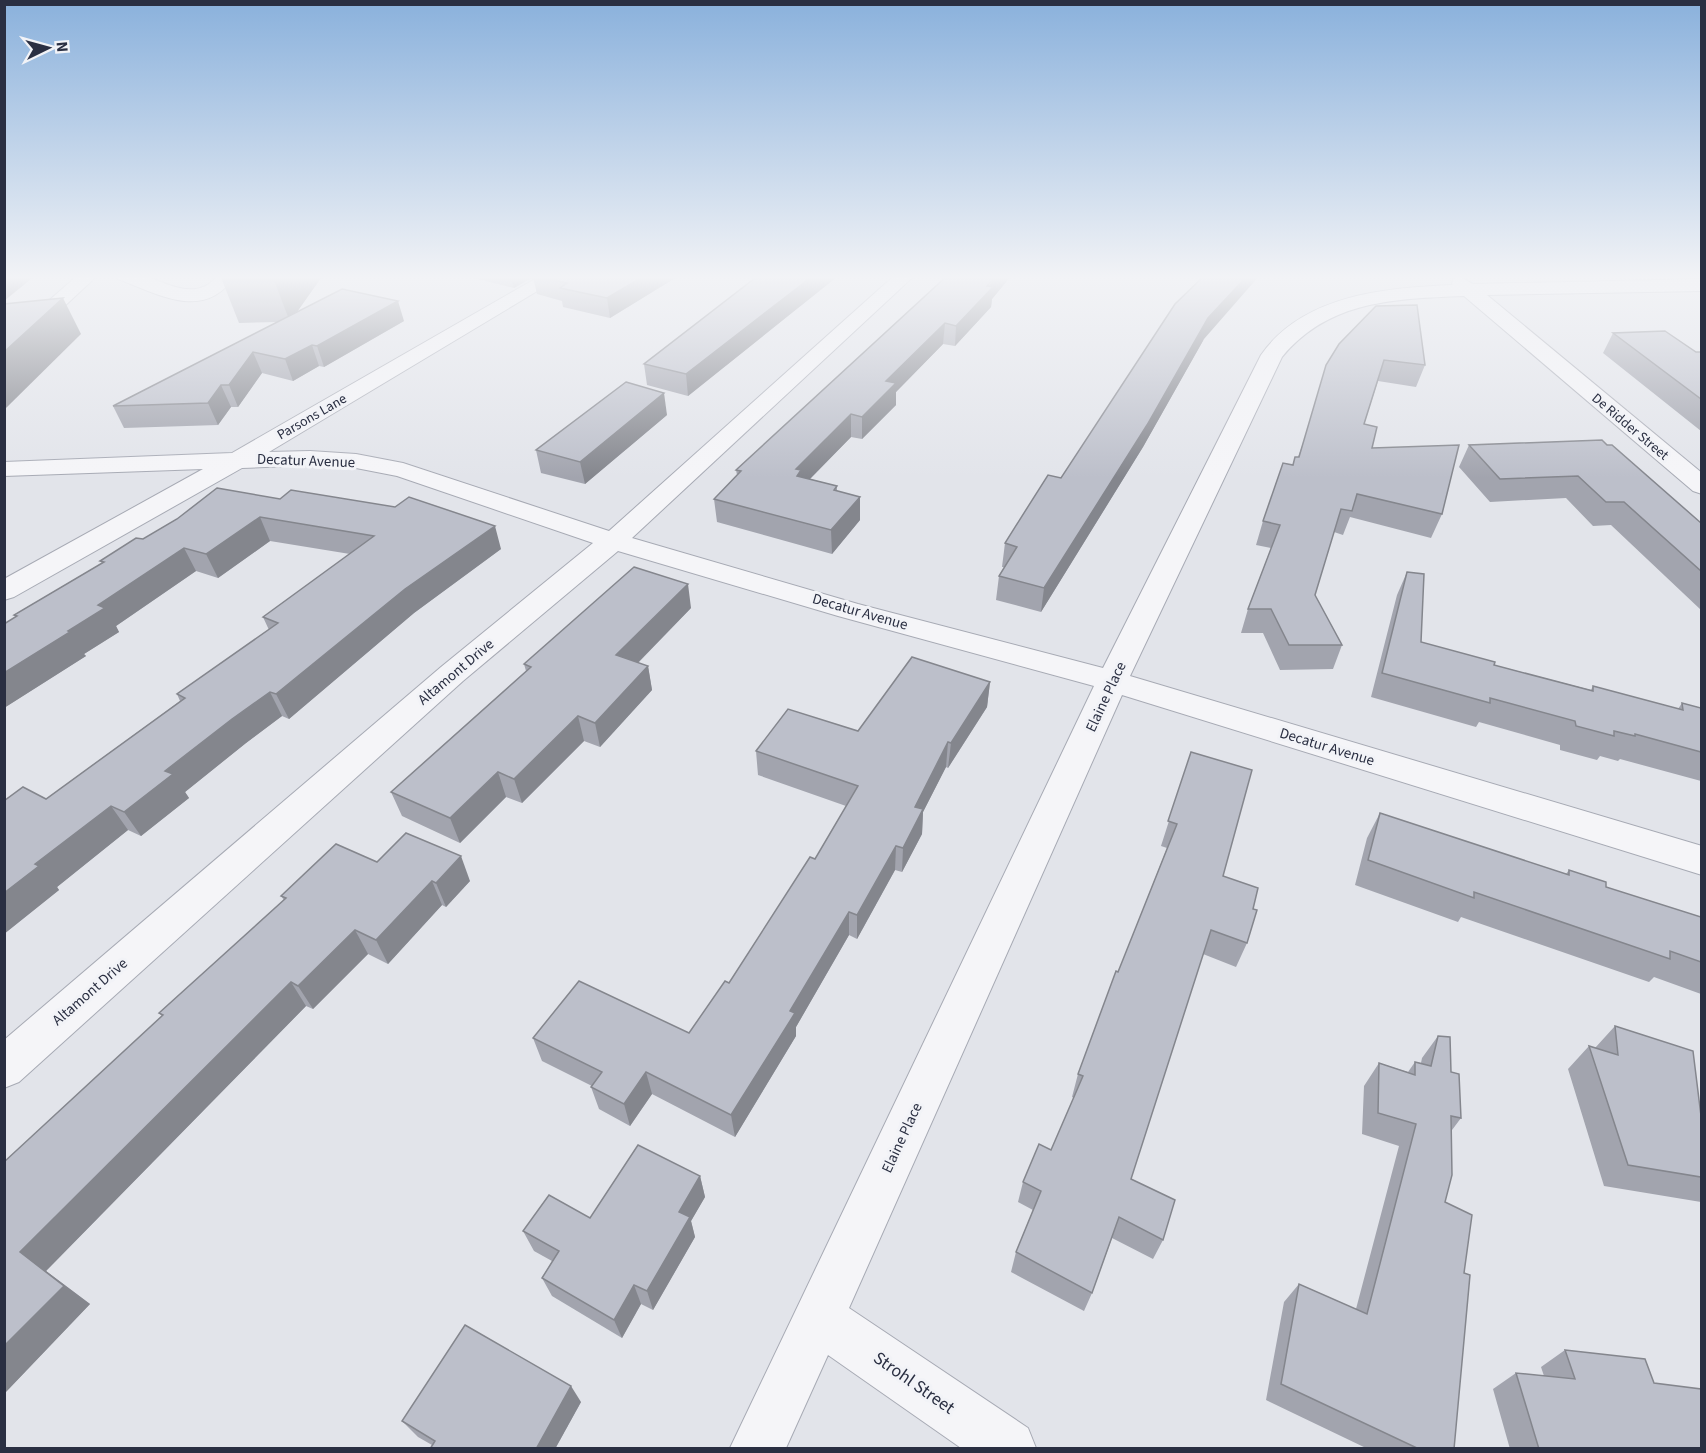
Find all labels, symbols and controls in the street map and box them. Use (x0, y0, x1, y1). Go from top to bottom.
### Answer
north arrow (18, 18, 78, 78)
text: N (51, 41, 73, 53)
street label: Parsons Lane (273, 389, 351, 445)
street label: De Ridder Street (1587, 389, 1673, 465)
street label: Decatur Avenue (256, 449, 356, 473)
street label: Decatur Avenue (810, 588, 910, 636)
street label: Altamont Drive (413, 634, 499, 710)
street label: Elaine Place (1081, 658, 1131, 736)
street label: Decatur Avenue (1277, 723, 1377, 771)
street label: Altamont Drive (48, 953, 132, 1031)
street label: Elaine Place (877, 1099, 927, 1177)
street label: Strohl Street (868, 1346, 960, 1420)

